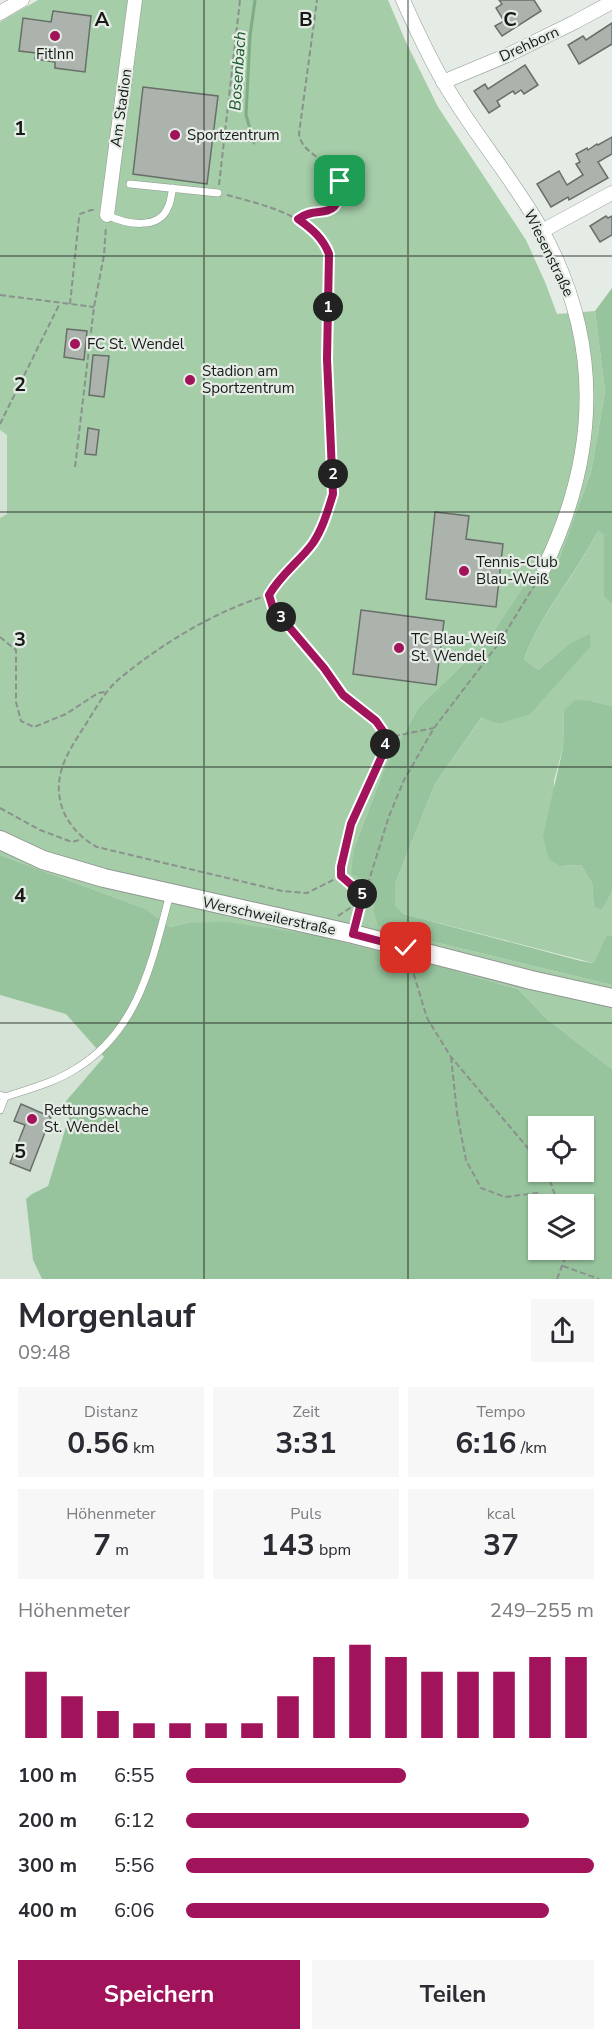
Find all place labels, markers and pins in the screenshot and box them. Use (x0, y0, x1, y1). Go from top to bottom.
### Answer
marker: FitInn (48, 29, 62, 43)
place label: FitInn (36, 44, 74, 64)
place label: Sportzentrum (187, 125, 280, 145)
marker: Sportzentrum (168, 128, 182, 142)
pin (314, 155, 365, 206)
pin: 1 (313, 292, 343, 322)
place label: FC St. Wendel (87, 334, 185, 354)
marker: FC St. Wendel (68, 337, 82, 351)
place label: Stadion am Sportzentrum (202, 361, 295, 398)
marker: Stadion am Sportzentrum (183, 373, 197, 387)
pin: 2 (318, 459, 348, 489)
place label: Tennis-Club Blau-Weiß (476, 552, 558, 589)
marker: Tennis-Club Blau-Weiß (457, 564, 471, 578)
pin: 3 (266, 602, 296, 632)
place label: TC Blau-Weiß St. Wendel (411, 629, 506, 666)
marker: TC Blau-Weiß St. Wendel (392, 641, 406, 655)
pin: 4 (370, 729, 400, 759)
pin: 5 (347, 879, 377, 909)
pin (380, 922, 431, 973)
place label: Rettungswache St. Wendel (44, 1100, 149, 1137)
marker: Rettungswache St. Wendel (25, 1112, 39, 1126)

